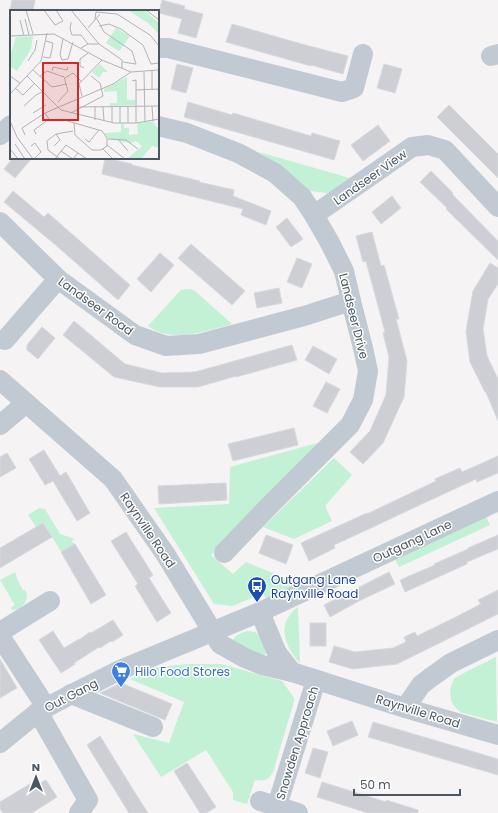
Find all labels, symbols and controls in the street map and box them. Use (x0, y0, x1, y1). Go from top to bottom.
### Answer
inset map (10, 10, 159, 159)
street label: Landseer View (330, 145, 410, 209)
street label: Landseer Drive (335, 271, 373, 361)
street label: Landseer Road (55, 273, 137, 339)
street label: Raynville Road (117, 489, 179, 571)
street label: Outgang Lane (370, 515, 454, 567)
place label: Outgang Lane Raynville Road (271, 571, 358, 602)
bus stop icon: Outgang Lane Raynville Road (246, 575, 268, 603)
supermarket icon: Hilo Food Stores (110, 660, 132, 688)
place label: Hilo Food Stores (135, 663, 230, 680)
street label: Out Gang (41, 674, 101, 716)
street label: Snowden Approach (272, 684, 322, 802)
street label: Raynville Road (374, 690, 462, 732)
north arrow (16, 757, 56, 797)
text: N (32, 759, 40, 775)
scale bar (354, 771, 460, 797)
text: 50 m (360, 776, 391, 793)

